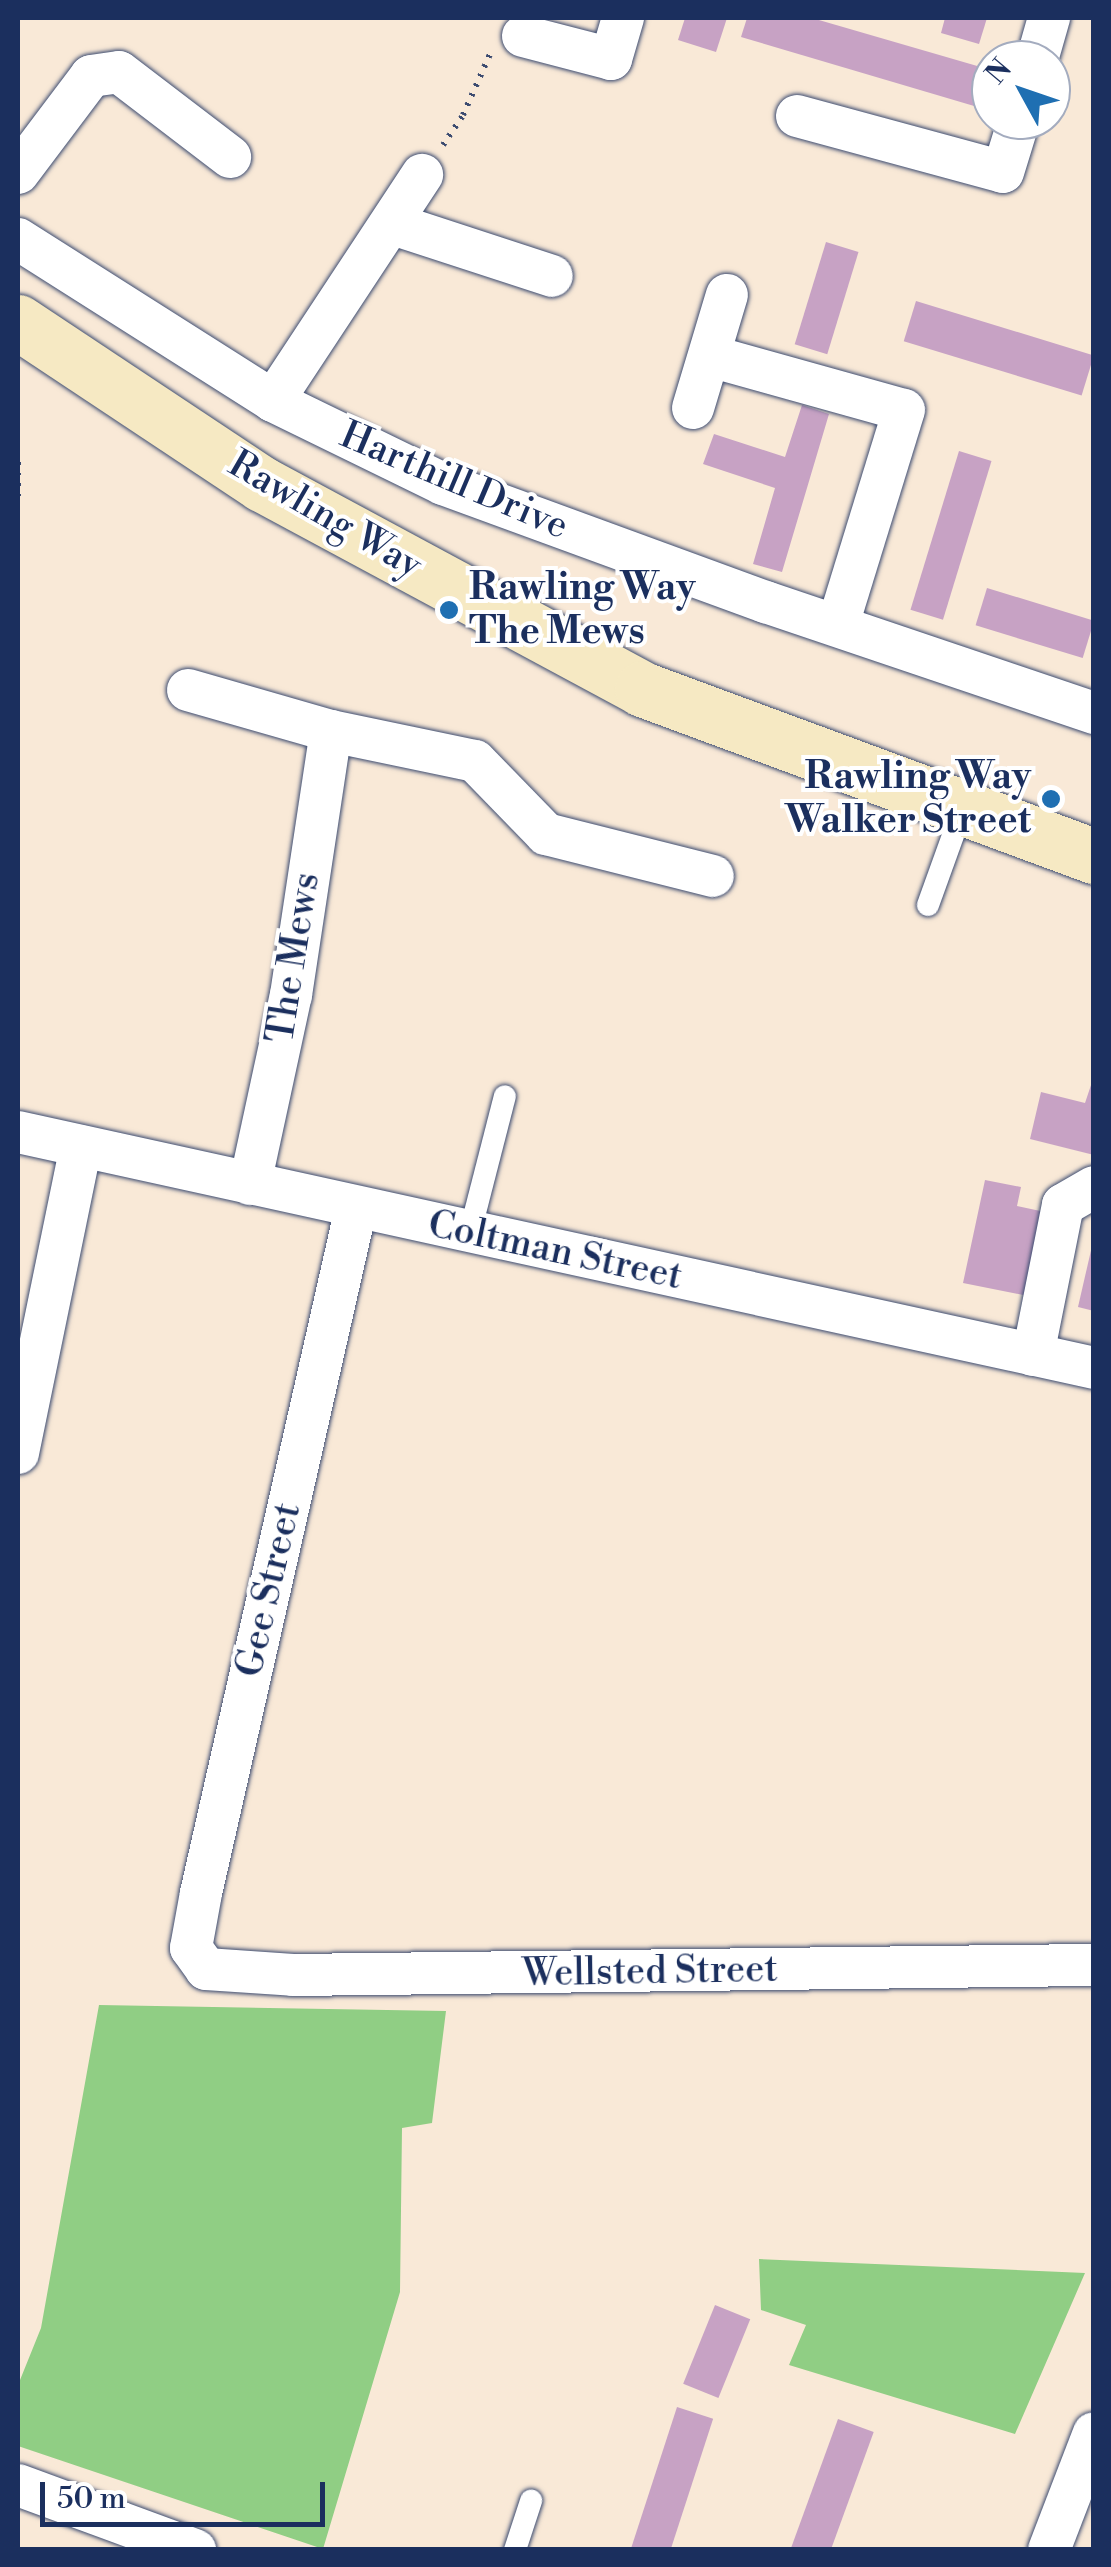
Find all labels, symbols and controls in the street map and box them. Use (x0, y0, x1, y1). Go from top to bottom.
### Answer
north arrow (971, 40, 1071, 140)
text: N (979, 52, 1020, 91)
street label: Harthill Drive (333, 412, 575, 550)
street label: Rawling Way (220, 441, 430, 589)
place label: Rawling Way The Mews (469, 565, 695, 654)
marker: Rawling Way The Mews (438, 599, 460, 621)
place label: Rawling Way Walker Street (785, 754, 1031, 844)
marker: Rawling Way Walker Street (1040, 788, 1062, 810)
street label: The Mews (258, 870, 330, 1046)
street label: Coltman Street (424, 1202, 686, 1300)
street label: Gee Street (227, 1498, 311, 1682)
street label: Wellsted Street (522, 1947, 778, 1997)
scale bar (45, 2462, 330, 2524)
text: 50 m (57, 2480, 126, 2518)

